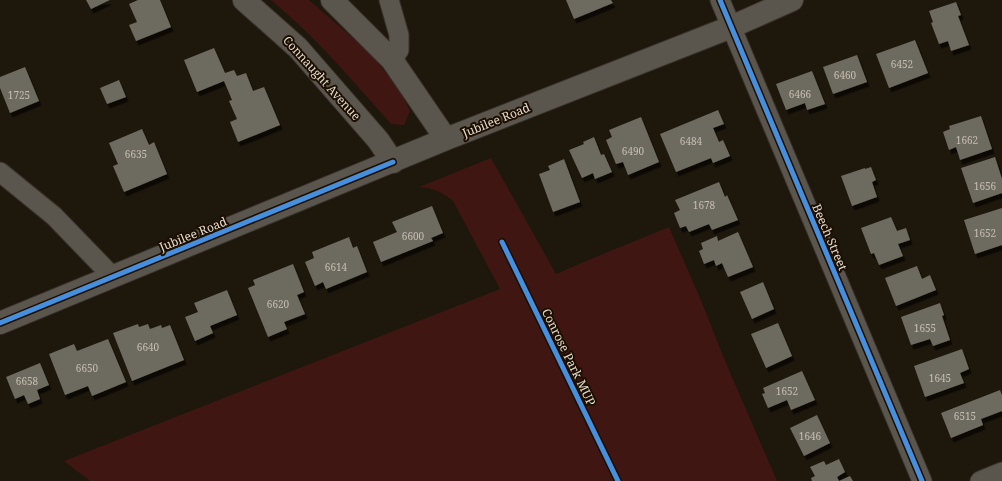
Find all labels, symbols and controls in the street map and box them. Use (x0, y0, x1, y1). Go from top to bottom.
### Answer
street label: Connaught Avenue (279, 32, 365, 124)
house number: 6452 (891, 57, 913, 71)
house number: 6460 (834, 68, 857, 82)
house number: 6466 (789, 87, 812, 101)
house number: 1725 (8, 88, 30, 102)
street label: Jubilee Road (459, 98, 533, 142)
house number: 1662 (956, 133, 978, 147)
house number: 6484 (680, 134, 703, 148)
house number: 6490 (622, 144, 645, 158)
house number: 6635 (125, 147, 147, 161)
house number: 1656 (974, 179, 997, 193)
house number: 1678 (693, 198, 716, 212)
street label: Beech Street (808, 201, 852, 273)
street label: Jubilee Road (156, 212, 230, 256)
house number: 1652 (974, 226, 996, 240)
house number: 6600 (402, 229, 425, 243)
house number: 6614 (325, 260, 348, 274)
house number: 6620 (267, 297, 290, 311)
street label: Conrose Park MUP (538, 305, 600, 409)
house number: 1655 (914, 321, 936, 335)
house number: 6640 (137, 340, 160, 354)
house number: 6650 (76, 361, 99, 375)
house number: 1645 (929, 371, 951, 385)
house number: 6658 (16, 374, 39, 388)
house number: 1652 (776, 384, 798, 398)
house number: 6515 (954, 409, 976, 423)
house number: 1646 (799, 429, 822, 443)

